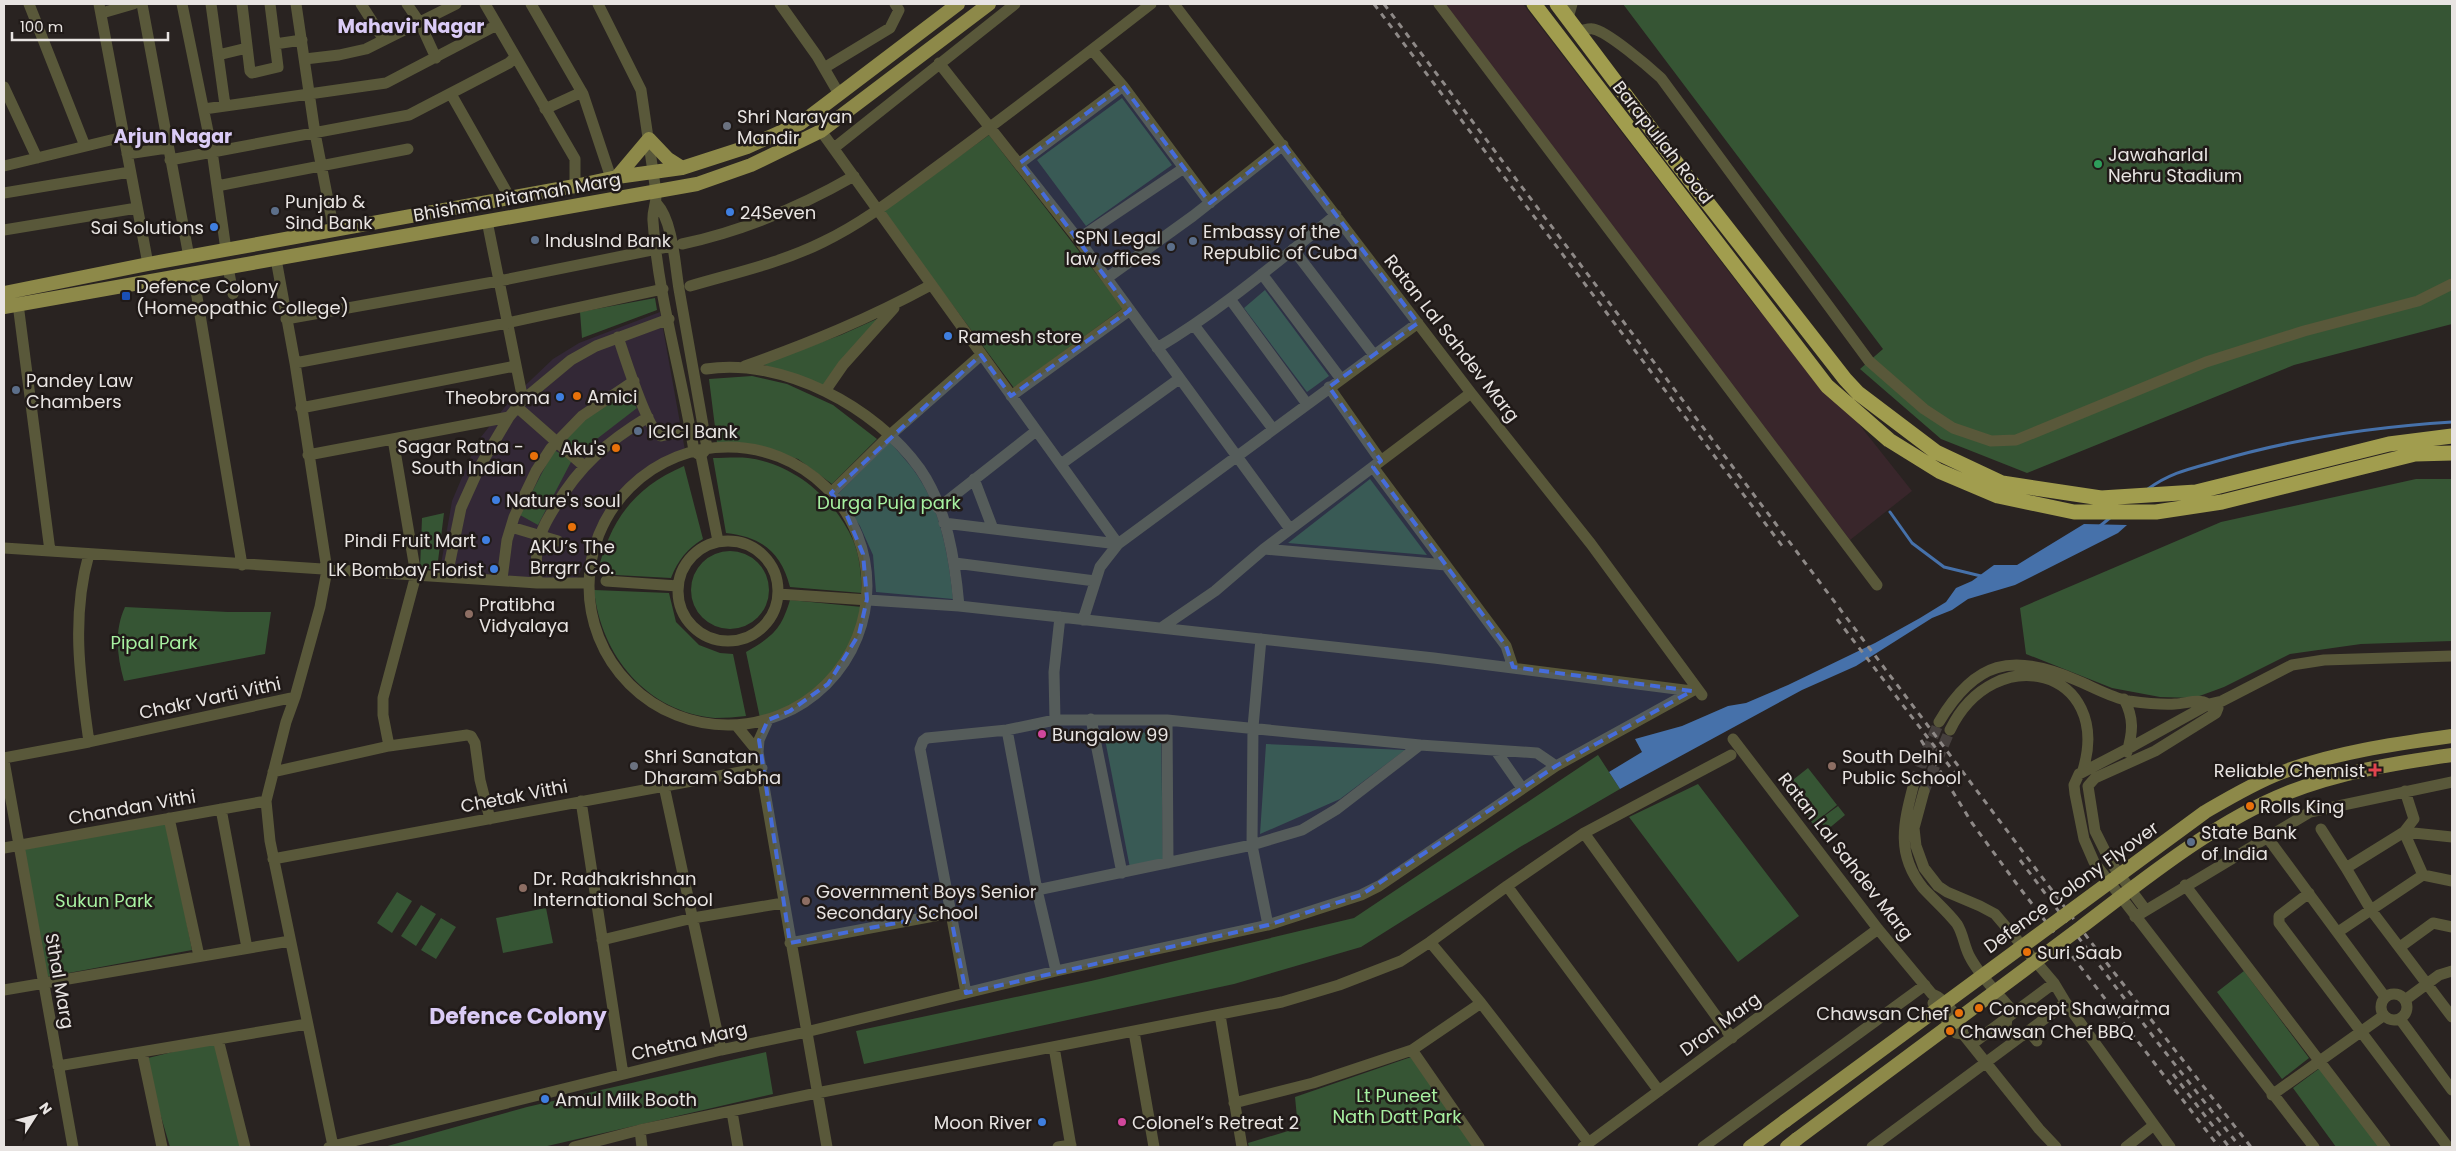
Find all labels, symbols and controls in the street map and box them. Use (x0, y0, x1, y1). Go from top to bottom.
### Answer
scale bar (12, 10, 169, 42)
district label: Mahavir Nagar (338, 13, 484, 40)
text: 100 m (20, 16, 63, 37)
street label: Barapullah Road (1607, 75, 1719, 209)
place label: Shri Narayan Mandir (737, 104, 853, 150)
marker: Shri Narayan Mandir (721, 120, 733, 132)
district label: Arjun Nagar (114, 123, 232, 150)
place label: Jawaharlal Nehru Stadium (2108, 142, 2242, 188)
marker: Jawaharlal Nehru Stadium (2092, 158, 2104, 170)
street label: Bhishma Pitamah Marg (411, 166, 623, 228)
place label: Punjab & Sind Bank (285, 189, 373, 235)
place label: 24Seven (740, 200, 816, 225)
marker: Punjab & Sind Bank (269, 205, 281, 217)
marker: 24Seven (724, 206, 736, 218)
place label: Sai Solutions (91, 215, 204, 240)
place label: Embassy of the Republic of Cuba (1203, 219, 1358, 265)
marker: Sai Solutions (208, 221, 220, 233)
place label: SPN Legal law offices (1066, 225, 1161, 271)
place label: IndusInd Bank (545, 228, 672, 253)
marker: IndusInd Bank (529, 234, 541, 246)
marker: Embassy of the Republic of Cuba (1187, 235, 1199, 247)
marker: SPN Legal law offices (1165, 241, 1177, 253)
street label: Ratan Lal Sahdev Marg (1379, 249, 1525, 427)
place label: Defence Colony (Homeopathic College) (136, 274, 349, 320)
marker: Defence Colony (Homeopathic College) (120, 290, 132, 302)
place label: Ramesh store (958, 324, 1082, 349)
marker: Ramesh store (942, 330, 954, 342)
place label: Pandey Law Chambers (26, 368, 133, 414)
marker: Pandey Law Chambers (10, 384, 22, 396)
place label: Amici (587, 384, 637, 409)
place label: Theobroma (445, 385, 550, 410)
marker: Amici (571, 390, 583, 402)
marker: Theobroma (554, 391, 566, 403)
place label: ICICI Bank (648, 419, 739, 444)
marker: ICICI Bank (632, 425, 644, 437)
place label: Sagar Ratna - South Indian (397, 434, 524, 480)
place label: Aku's (561, 436, 606, 461)
marker: Aku's (610, 442, 622, 454)
marker: Sagar Ratna - South Indian (528, 450, 540, 462)
place label: Nature's soul (506, 488, 621, 513)
park label: Durga Puja park (817, 490, 962, 515)
marker: Nature's soul (490, 494, 502, 506)
marker: AKU’s The Brrgrr Co. (566, 521, 578, 533)
place label: Pindi Fruit Mart (344, 528, 476, 553)
marker: Pindi Fruit Mart (480, 534, 492, 546)
place label: AKU’s The Brrgrr Co. (529, 534, 615, 580)
place label: LK Bombay Florist (328, 557, 484, 582)
marker: LK Bombay Florist (488, 563, 500, 575)
place label: Pratibha Vidyalaya (479, 592, 569, 638)
marker: Pratibha Vidyalaya (463, 608, 475, 620)
park label: Pipal Park (111, 630, 198, 655)
street label: Chakr Varti Vithi (137, 671, 283, 725)
place label: Bungalow 99 (1052, 722, 1169, 747)
marker: Bungalow 99 (1036, 728, 1048, 740)
place label: Shri Sanatan Dharam Sabha (644, 744, 781, 790)
place label: South Delhi Public School (1842, 744, 1961, 790)
place label: Reliable Chemist (2214, 758, 2365, 783)
marker: Shri Sanatan Dharam Sabha (628, 760, 640, 772)
marker: South Delhi Public School (1826, 760, 1838, 772)
marker: Reliable Chemist (2369, 764, 2381, 776)
street label: Ratan Lal Sahdev Marg (1773, 767, 1919, 945)
street label: Chetak Vithi (458, 773, 570, 819)
street label: Chandan Vithi (66, 784, 198, 830)
place label: Rolls King (2260, 794, 2344, 819)
marker: Rolls King (2244, 800, 2256, 812)
street label: Defence Colony Flyover (1979, 815, 2164, 959)
place label: State Bank of India (2201, 820, 2298, 866)
marker: State Bank of India (2185, 836, 2197, 848)
place label: Dr. Radhakrishnan International School (533, 866, 713, 912)
place label: Government Boys Senior Secondary School (816, 879, 1037, 925)
marker: Dr. Radhakrishnan International School (517, 882, 529, 894)
park label: Sukun Park (55, 888, 154, 913)
marker: Government Boys Senior Secondary School (800, 895, 812, 907)
street label: Sthal Marg (39, 931, 81, 1031)
place label: Suri Saab (2037, 940, 2122, 965)
marker: Suri Saab (2021, 946, 2033, 958)
street label: Dron Marg (1675, 986, 1765, 1062)
place label: Concept Shawarma (1989, 996, 2170, 1021)
district label: Defence Colony (429, 1001, 607, 1032)
place label: Chawsan Chef (1816, 1001, 1949, 1026)
marker: Concept Shawarma (1973, 1002, 1985, 1014)
marker: Chawsan Chef (1953, 1007, 1965, 1019)
street label: Chetna Marg (629, 1016, 749, 1066)
place label: Chawsan Chef BBQ (1960, 1019, 2134, 1044)
marker: Chawsan Chef BBQ (1944, 1025, 1956, 1037)
park label: Lt Puneet Nath Datt Park (1332, 1083, 1462, 1129)
place label: Amul Milk Booth (555, 1087, 697, 1112)
north arrow (10, 1091, 60, 1141)
marker: Amul Milk Booth (539, 1093, 551, 1105)
text: N (34, 1098, 57, 1118)
place label: Moon River (934, 1110, 1032, 1135)
place label: Colonel‘s Retreat 2 (1132, 1110, 1299, 1135)
marker: Moon River (1036, 1116, 1048, 1128)
marker: Colonel‘s Retreat 2 (1116, 1116, 1128, 1128)

